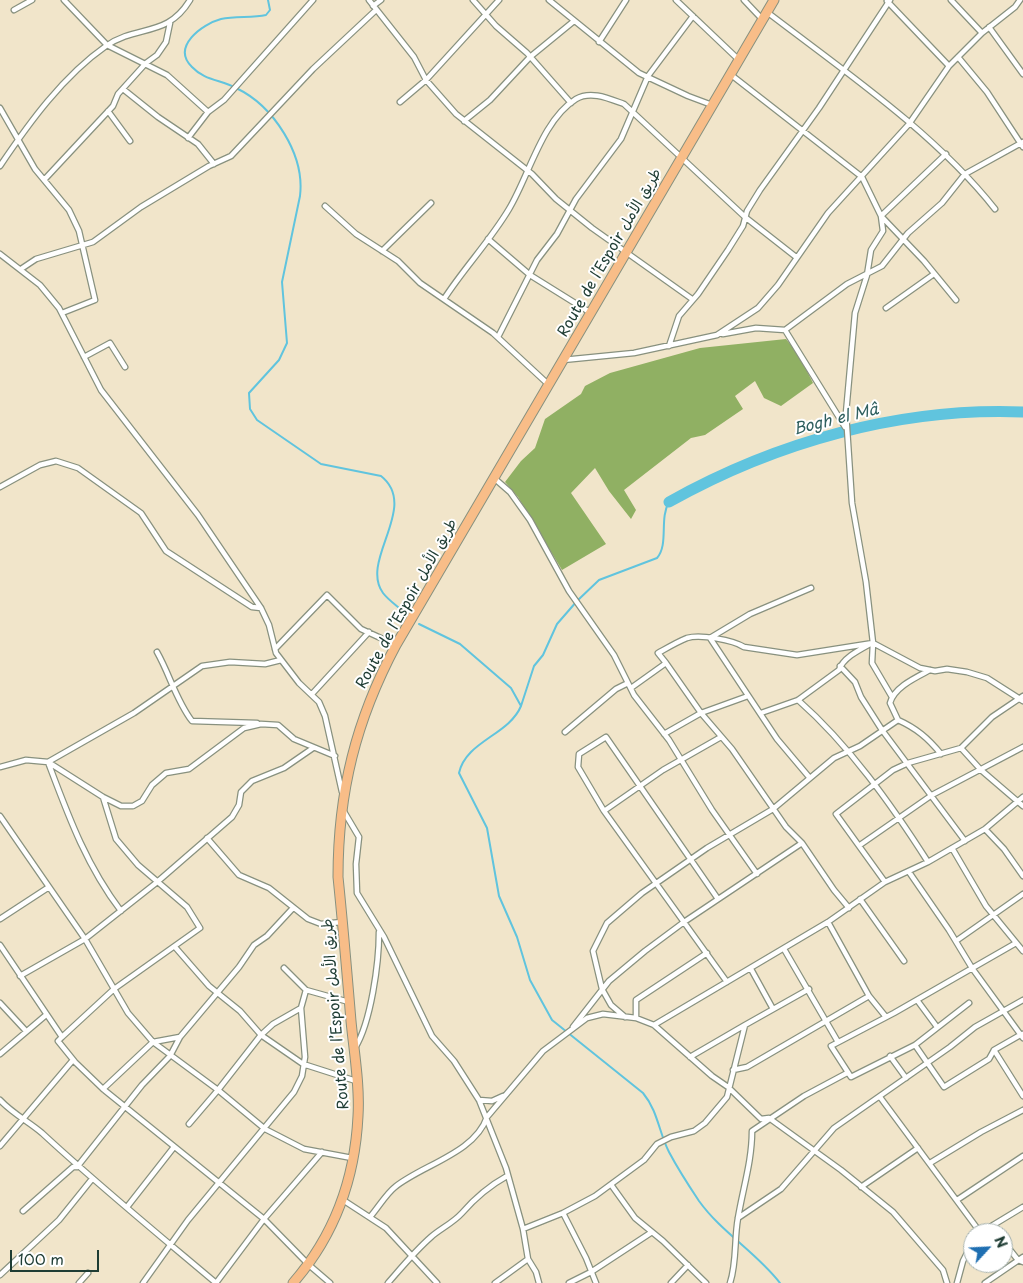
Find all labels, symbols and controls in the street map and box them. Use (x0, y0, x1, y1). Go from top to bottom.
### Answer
street label: Route de l’Espoir طريق الأمل (554, 165, 666, 341)
water label: Bogh el Mâ (791, 400, 881, 440)
street label: Route de l’Espoir طريق الأمل (353, 516, 461, 692)
street label: Route de l’Espoir طريق الأمل (319, 918, 353, 1110)
north arrow (963, 1223, 1013, 1273)
text: N (989, 1232, 1013, 1251)
scale bar (12, 1240, 101, 1272)
text: 100 m (18, 1247, 64, 1270)

